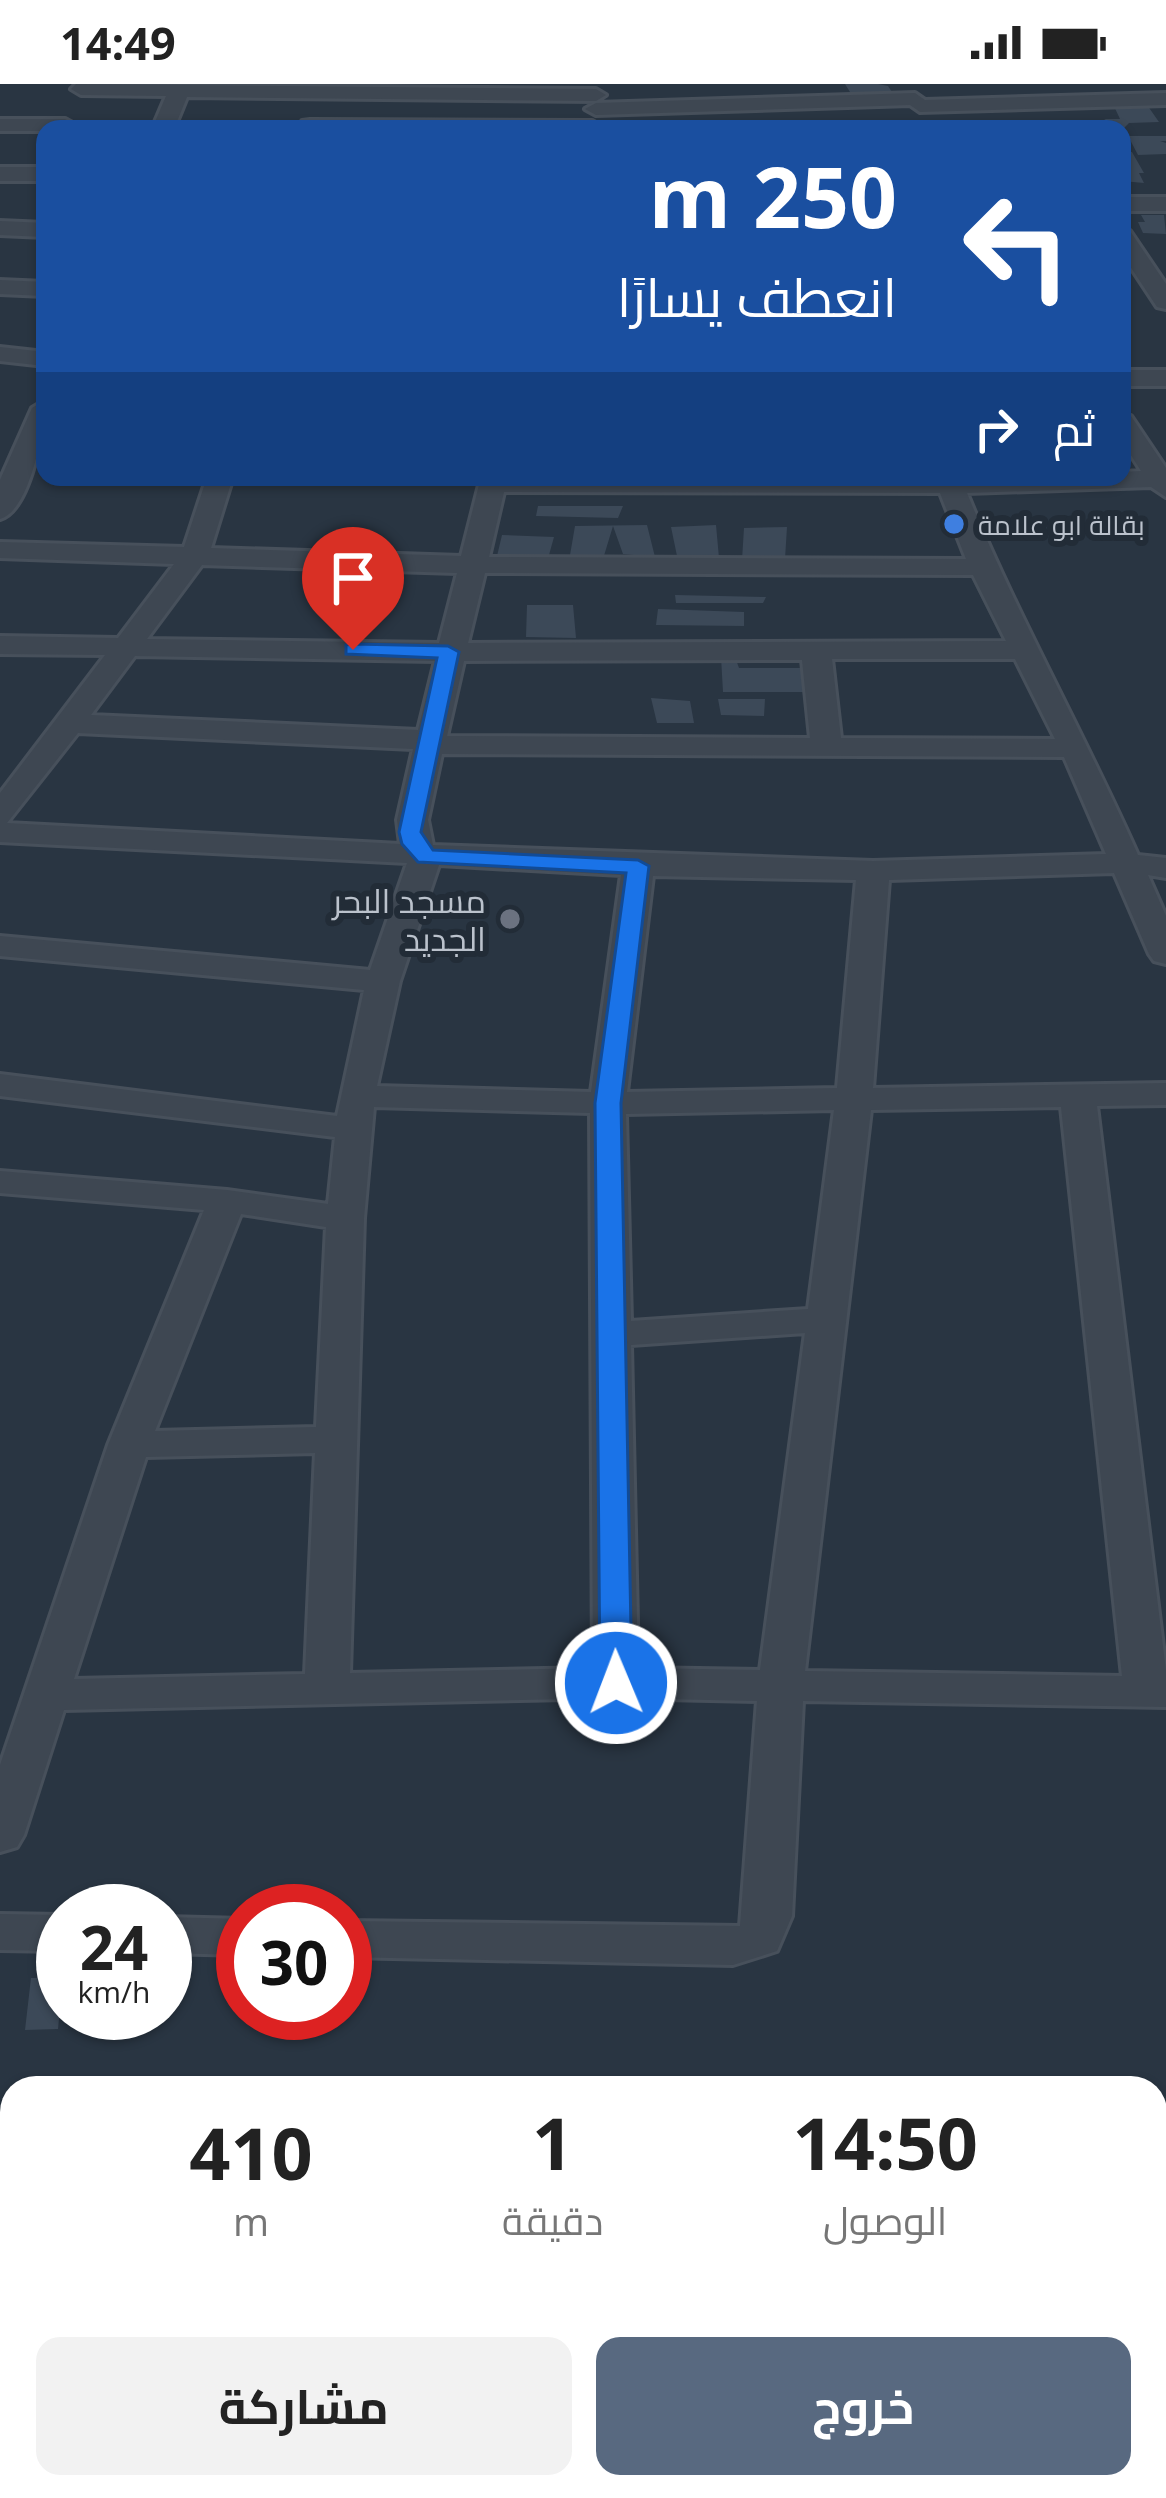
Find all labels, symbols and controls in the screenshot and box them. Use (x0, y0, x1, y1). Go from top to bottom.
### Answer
text: 14:49 (60, 12, 176, 73)
text: 250 m (649, 138, 897, 253)
icon: left (939, 168, 1095, 324)
text: انعطف يسارًا (617, 259, 897, 333)
icon: right (963, 396, 1029, 462)
text: ثم (1053, 398, 1095, 459)
place label: بقالة ابو علامة (978, 506, 1145, 543)
marker: بقالة ابو علامة (941, 511, 967, 537)
pin (302, 527, 404, 650)
icon: arrive (320, 545, 386, 611)
place label: مسجد البحر الجديد (331, 878, 486, 961)
marker: مسجد البحر الجديد (497, 906, 523, 932)
position arrow (553, 1620, 679, 1746)
speed limit sign: 30 (216, 1884, 372, 2040)
text: 24 (80, 1906, 148, 1988)
text: km/h (78, 1971, 150, 2012)
text: 1 (532, 2093, 573, 2191)
text: 14:50 (793, 2093, 978, 2191)
text: 410 (189, 2103, 313, 2201)
text: دقيقة (502, 2193, 603, 2246)
text: الوصول (823, 2193, 947, 2246)
text: m (233, 2194, 269, 2247)
button: مشاركة (36, 2337, 572, 2475)
button: خروج (596, 2337, 1131, 2475)

